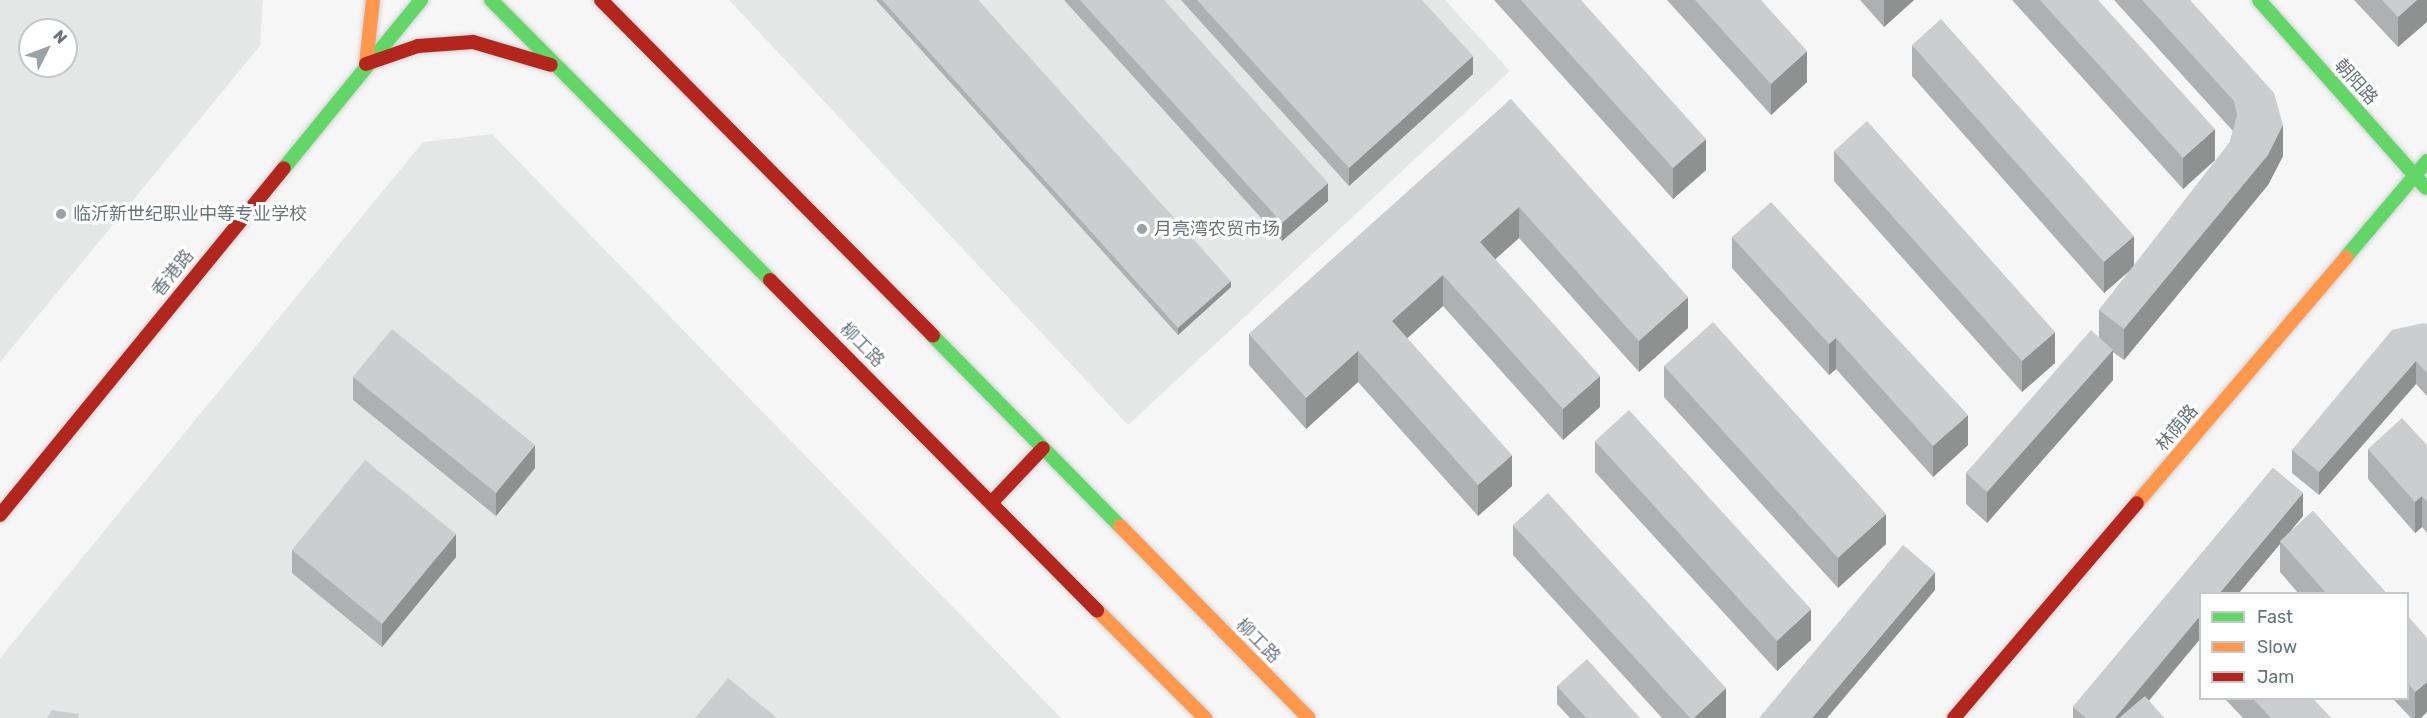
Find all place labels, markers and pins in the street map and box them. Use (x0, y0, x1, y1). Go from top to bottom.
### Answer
place label: 临沂新世纪职业中等专业学校 (73, 203, 307, 225)
marker: 临沂新世纪职业中等专业学校 (54, 207, 68, 221)
place label: 月亮湾农贸市场 (1154, 218, 1280, 240)
marker: 月亮湾农贸市场 (1135, 222, 1149, 236)

